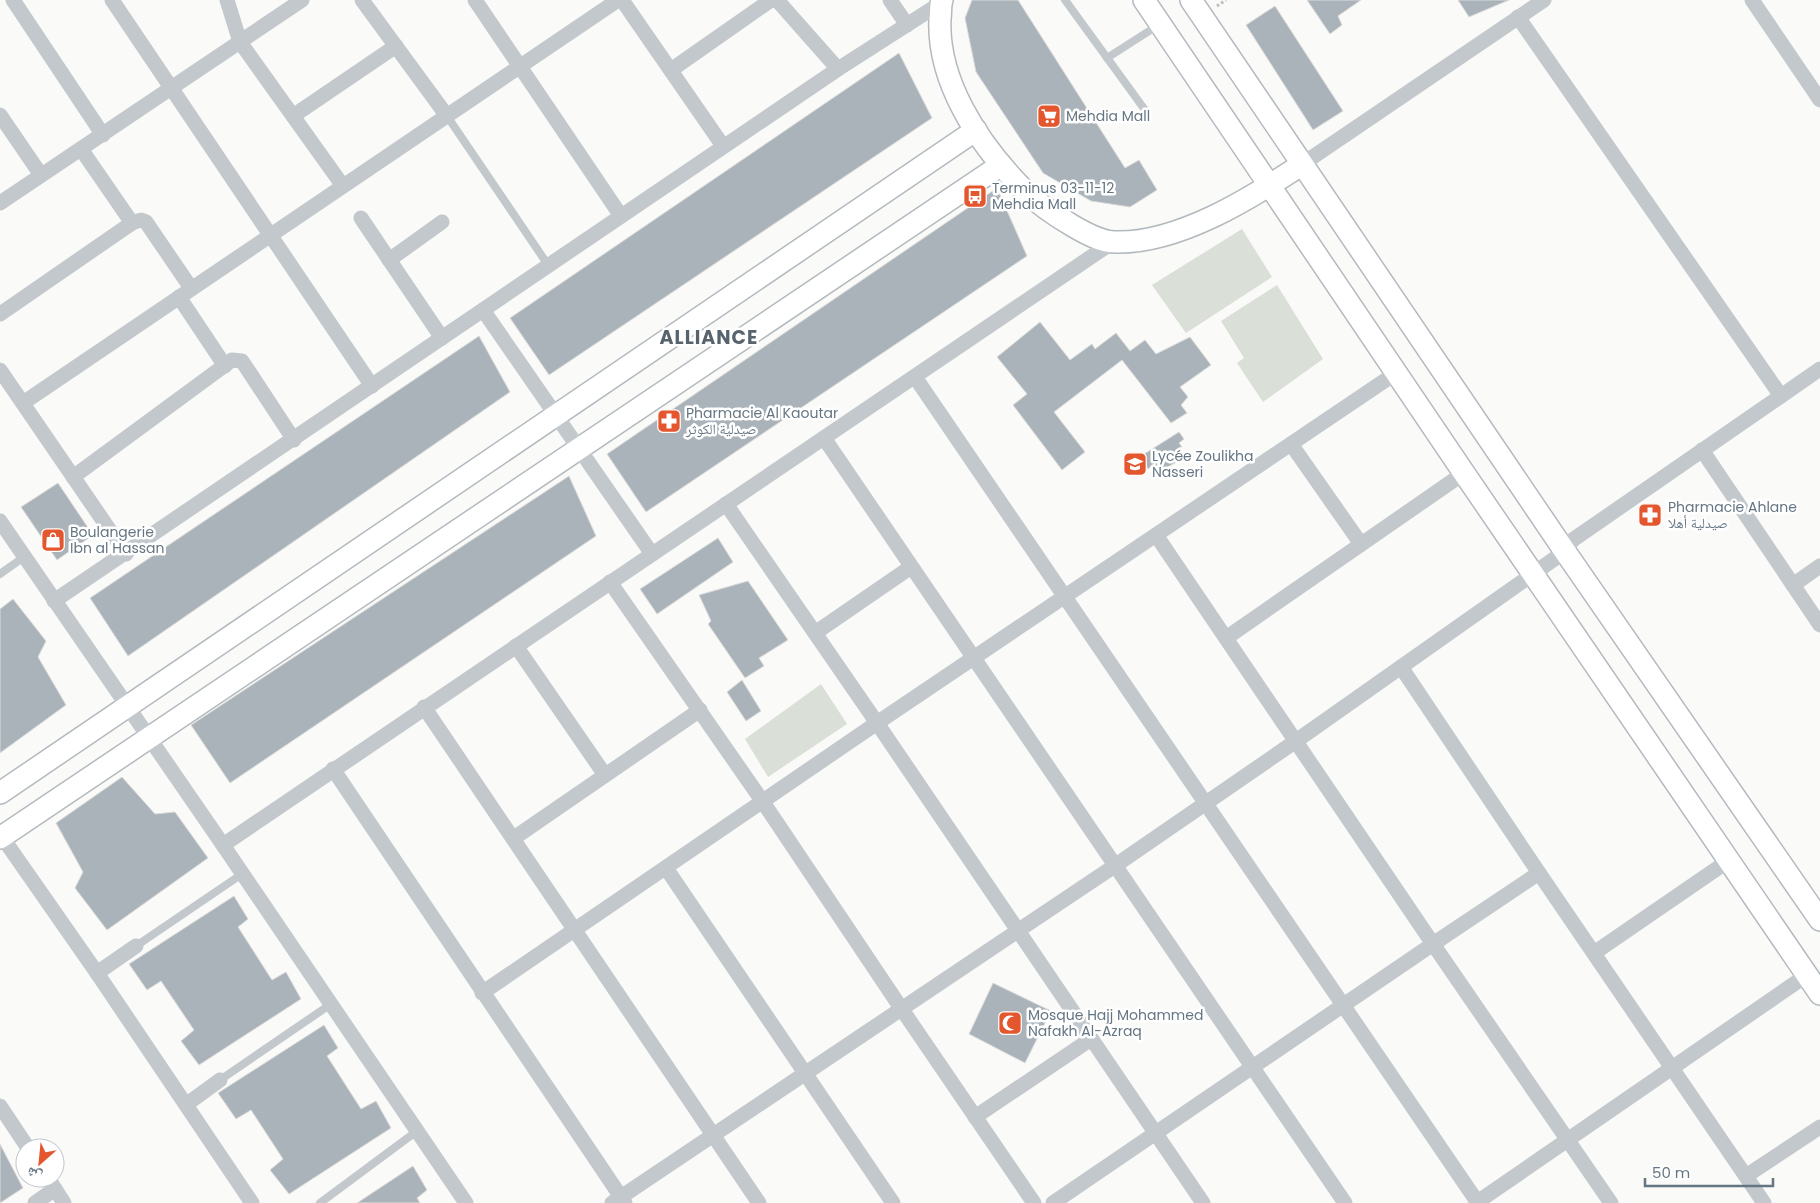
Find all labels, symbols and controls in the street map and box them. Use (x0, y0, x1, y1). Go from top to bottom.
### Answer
supermarket icon: Mehdia Mall (1036, 103, 1062, 129)
place label: Mehdia Mall (1066, 106, 1150, 126)
place label: Terminus 03-11-12 Mehdia Mall (992, 178, 1114, 214)
bus stop icon: Terminus 03-11-12 Mehdia Mall (962, 183, 988, 209)
district label: ALLIANCE (660, 324, 758, 351)
place label: Pharmacie Al Kaoutar صيدلية الكوثر (685, 403, 838, 439)
pharmacy icon: Pharmacie Al Kaoutar صيدلية الكوثر (656, 408, 682, 434)
place label: Lycée Zoulikha Nasseri (1152, 446, 1254, 482)
school or university icon: Lycée Zoulikha Nasseri (1122, 451, 1148, 477)
place label: Pharmacie Ahlane صيدلية أهلا (1668, 497, 1797, 533)
pharmacy icon: Pharmacie Ahlane صيدلية أهلا (1637, 502, 1663, 528)
place label: Boulangerie Ibn al Hassan (70, 522, 164, 558)
shop icon: Boulangerie Ibn al Hassan (40, 527, 66, 553)
place label: Mosque Hajj Mohammed Nafakh Al-Azraq (1028, 1005, 1203, 1041)
mosque icon: Mosque Hajj Mohammed Nafakh Al-Azraq (997, 1010, 1023, 1036)
north arrow (15, 1138, 65, 1188)
scale bar (1645, 1156, 1772, 1188)
text: ش (23, 1162, 45, 1187)
text: 50 m (1652, 1162, 1690, 1183)

